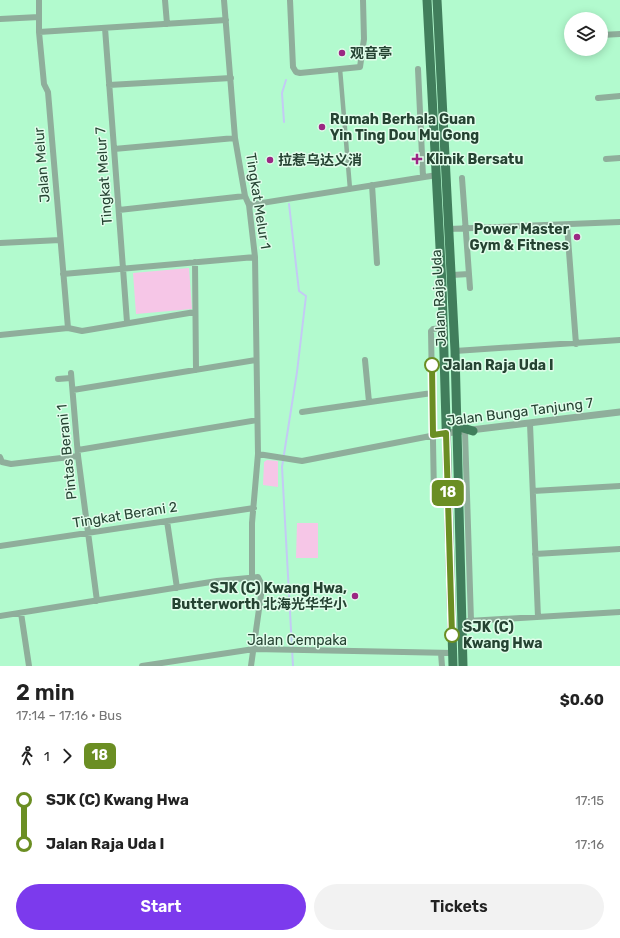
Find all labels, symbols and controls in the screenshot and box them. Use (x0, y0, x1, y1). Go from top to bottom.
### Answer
map controls (564, 12, 608, 56)
button: layers (564, 12, 608, 56)
place label: 观音亭 (350, 45, 392, 62)
marker: 观音亭 (337, 48, 347, 58)
place label: Rumah Berhala Guan Yin Ting Dou Mu Gong (330, 111, 479, 144)
marker: Rumah Berhala Guan Yin Ting Dou Mu Gong (317, 122, 327, 132)
street label: Jalan Melur (30, 126, 54, 203)
street label: Tingkat Melur 7 (92, 126, 116, 226)
place label: Klinik Bersatu (426, 151, 523, 168)
street label: Tingkat Melur 1 (242, 152, 274, 250)
place label: 拉惹乌达义消 (278, 152, 362, 169)
marker: Klinik Bersatu (411, 153, 423, 165)
marker: 拉惹乌达义消 (265, 155, 275, 165)
place label: Power Master Gym & Fitness (469, 221, 570, 254)
marker: Power Master Gym & Fitness (572, 232, 582, 242)
street label: Jalan Raja Uda (428, 249, 450, 347)
marker: Jalan Raja Uda I (424, 357, 440, 373)
place label: Jalan Raja Uda I (443, 357, 554, 374)
street label: Jalan Bunga Tanjung 7 (446, 395, 594, 429)
street label: Pintas Berani 1 (54, 403, 80, 501)
line badge: 18 (430, 480, 466, 506)
text: 18 (440, 484, 456, 501)
street label: Tingkat Berani 2 (72, 498, 178, 532)
place label: SJK (C) Kwang Hwa, Butterworth 北海光华华小 (171, 580, 347, 613)
marker: SJK (C) Kwang Hwa, Butterworth 北海光华华小 (350, 591, 360, 601)
place label: SJK (C) Kwang Hwa (463, 619, 542, 652)
marker: SJK (C) Kwang Hwa (444, 627, 460, 643)
street label: Jalan Cempaka (247, 632, 347, 649)
text: 2 min (16, 679, 75, 706)
text: $0.60 (560, 691, 604, 709)
text: 17:14 – 17:16 · Bus (16, 708, 122, 723)
icon: walk (16, 745, 38, 767)
icon: forward (56, 745, 78, 767)
text: 18 (92, 747, 108, 764)
text: 1 (44, 749, 50, 764)
text: SJK (C) Kwang Hwa (46, 791, 189, 809)
text: 17:15 (575, 793, 604, 808)
text: Jalan Raja Uda I (46, 835, 164, 853)
text: 17:16 (575, 837, 604, 852)
button: Start (16, 884, 306, 930)
button: Tickets (314, 884, 604, 930)

